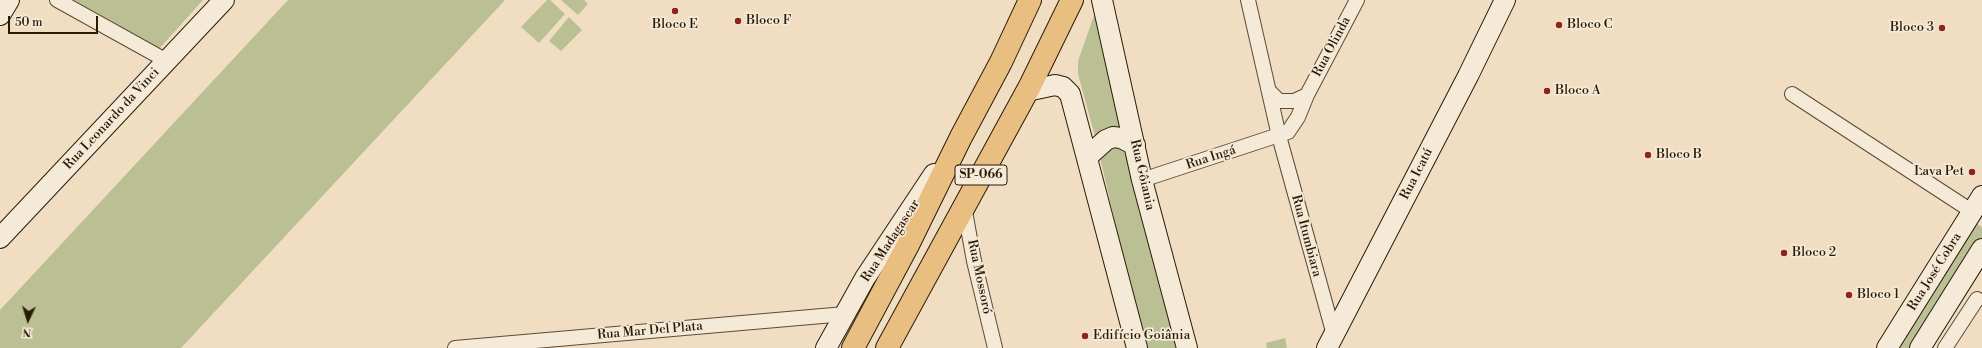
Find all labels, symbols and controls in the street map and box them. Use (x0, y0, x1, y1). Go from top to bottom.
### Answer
marker: Bloco E (670, 6, 680, 16)
scale bar (10, 8, 100, 34)
place label: Bloco F (746, 13, 791, 29)
street label: Rua Olinda (1310, 14, 1354, 80)
text: 50 m (15, 15, 43, 30)
marker: Bloco F (733, 16, 743, 26)
place label: Bloco E (652, 17, 698, 33)
place label: Bloco C (1567, 17, 1613, 33)
marker: Bloco C (1554, 20, 1564, 30)
place label: Bloco 3 (1890, 20, 1934, 36)
marker: Bloco 3 (1937, 23, 1947, 33)
street label: Rua Leonardo da Vinci (61, 65, 163, 173)
place label: Bloco A (1555, 83, 1601, 99)
marker: Bloco A (1542, 86, 1552, 96)
street label: Rua Gôiania (1126, 138, 1158, 212)
street label: Rua Ingá (1184, 143, 1238, 173)
street label: Rua Icatú (1397, 146, 1437, 202)
place label: Bloco B (1656, 147, 1702, 163)
marker: Bloco B (1643, 150, 1653, 160)
place label: Lava Pet (1914, 164, 1964, 180)
road number: SP-066 (955, 165, 1007, 185)
marker: Lava Pet (1967, 167, 1977, 177)
street label: Rua Itumbiara (1288, 193, 1324, 279)
street label: Rua Madagascar (858, 197, 924, 285)
street label: Rua José Cobra (1905, 230, 1965, 314)
street label: Rua Mossoró (963, 238, 995, 316)
place label: Bloco 2 (1792, 245, 1836, 261)
marker: Bloco 2 (1779, 248, 1789, 258)
place label: Bloco 1 (1857, 287, 1899, 303)
marker: Bloco 1 (1844, 290, 1854, 300)
north arrow (8, 300, 48, 340)
street label: Rua Mar Del Plata (597, 319, 703, 343)
text: N (22, 325, 32, 339)
place label: Edifício Goiânia (1093, 328, 1190, 344)
marker: Edifício Goiânia (1080, 331, 1090, 341)

